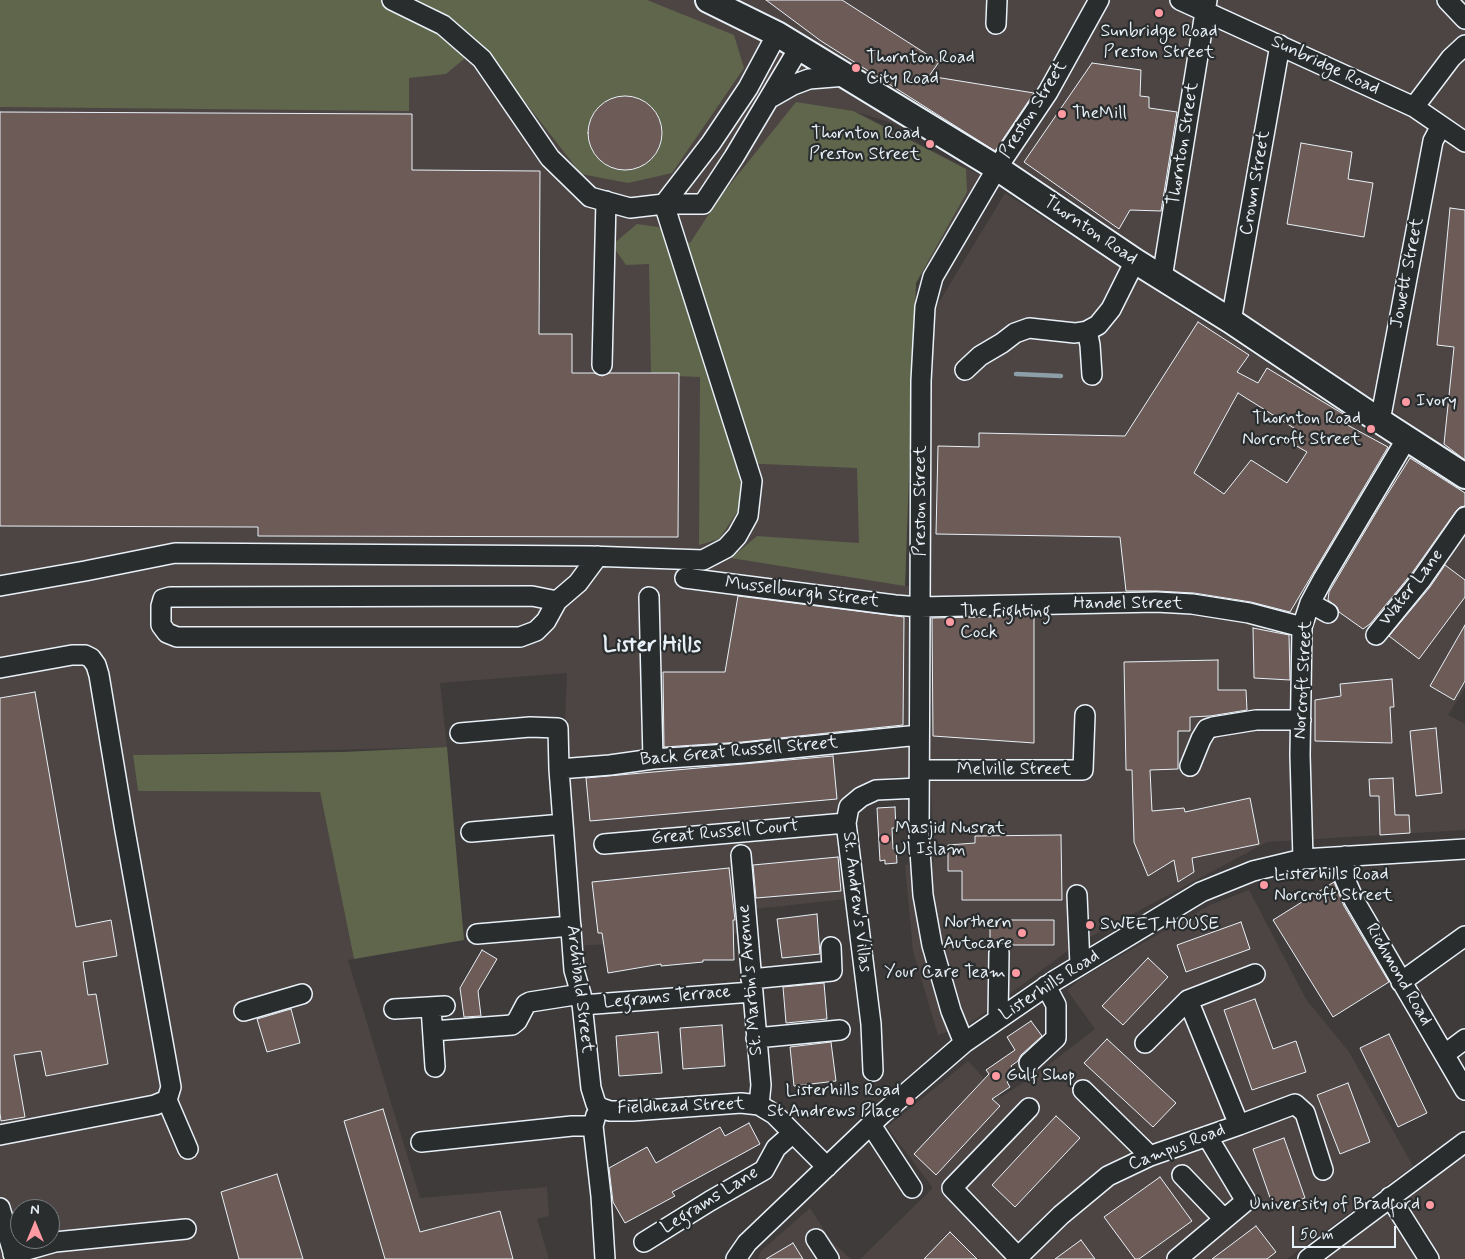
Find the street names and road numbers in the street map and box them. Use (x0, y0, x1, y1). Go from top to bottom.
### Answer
street label: Sunbridge Road (1267, 31, 1383, 101)
street label: Preston Street (995, 57, 1073, 163)
street label: Thornton Street (1164, 81, 1204, 207)
street label: Crown Street (1236, 129, 1276, 237)
street label: Thornton Road (1039, 192, 1141, 270)
street label: Jowett Street (1387, 216, 1429, 330)
street label: Preston Street (910, 446, 932, 556)
street label: Water Lane (1375, 545, 1449, 631)
street label: Musselburgh Street (724, 573, 880, 613)
street label: Handel Street (1073, 593, 1183, 615)
street label: Norcroft Street (1290, 620, 1318, 740)
street label: Back Great Russell Street (639, 733, 839, 771)
street label: Melville Street (957, 759, 1071, 781)
street label: Great Russell Court (651, 816, 799, 850)
street label: St. Andrew's Villas (837, 831, 875, 973)
street label: St. Martin's Avenue (734, 904, 768, 1056)
street label: Richmond Road (1360, 920, 1436, 1030)
street label: Archibald Street (560, 924, 598, 1054)
street label: Listerhills Road (996, 946, 1104, 1026)
street label: Legrams Terrace (602, 982, 732, 1014)
street label: Fieldhead Street (617, 1094, 745, 1120)
street label: Campus Road (1126, 1120, 1228, 1176)
street label: Legrams Lane (657, 1162, 763, 1240)

